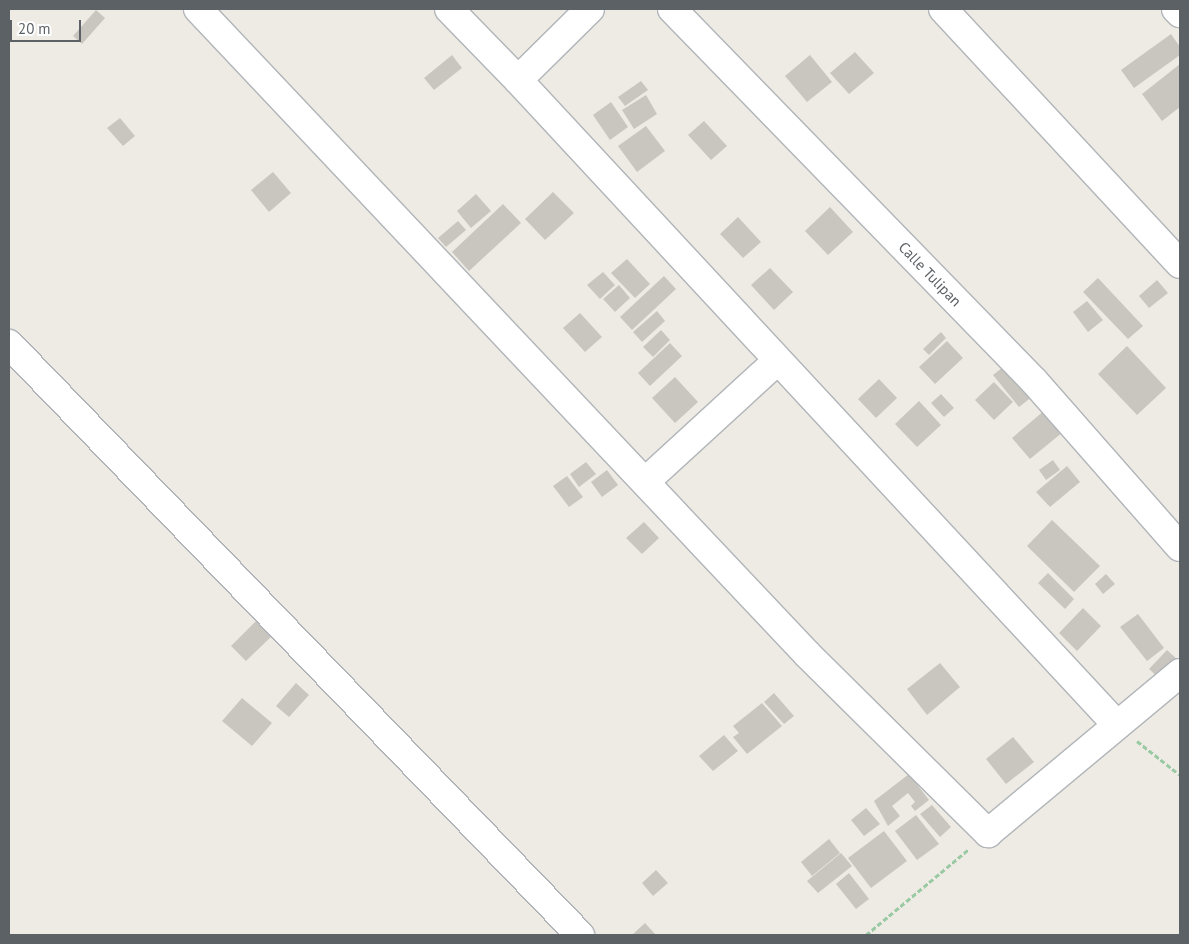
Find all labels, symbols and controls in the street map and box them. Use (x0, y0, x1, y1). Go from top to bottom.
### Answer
scale bar (12, 10, 84, 42)
text: 20 m (18, 19, 51, 38)
street label: Calle Tulipan (895, 238, 965, 310)

